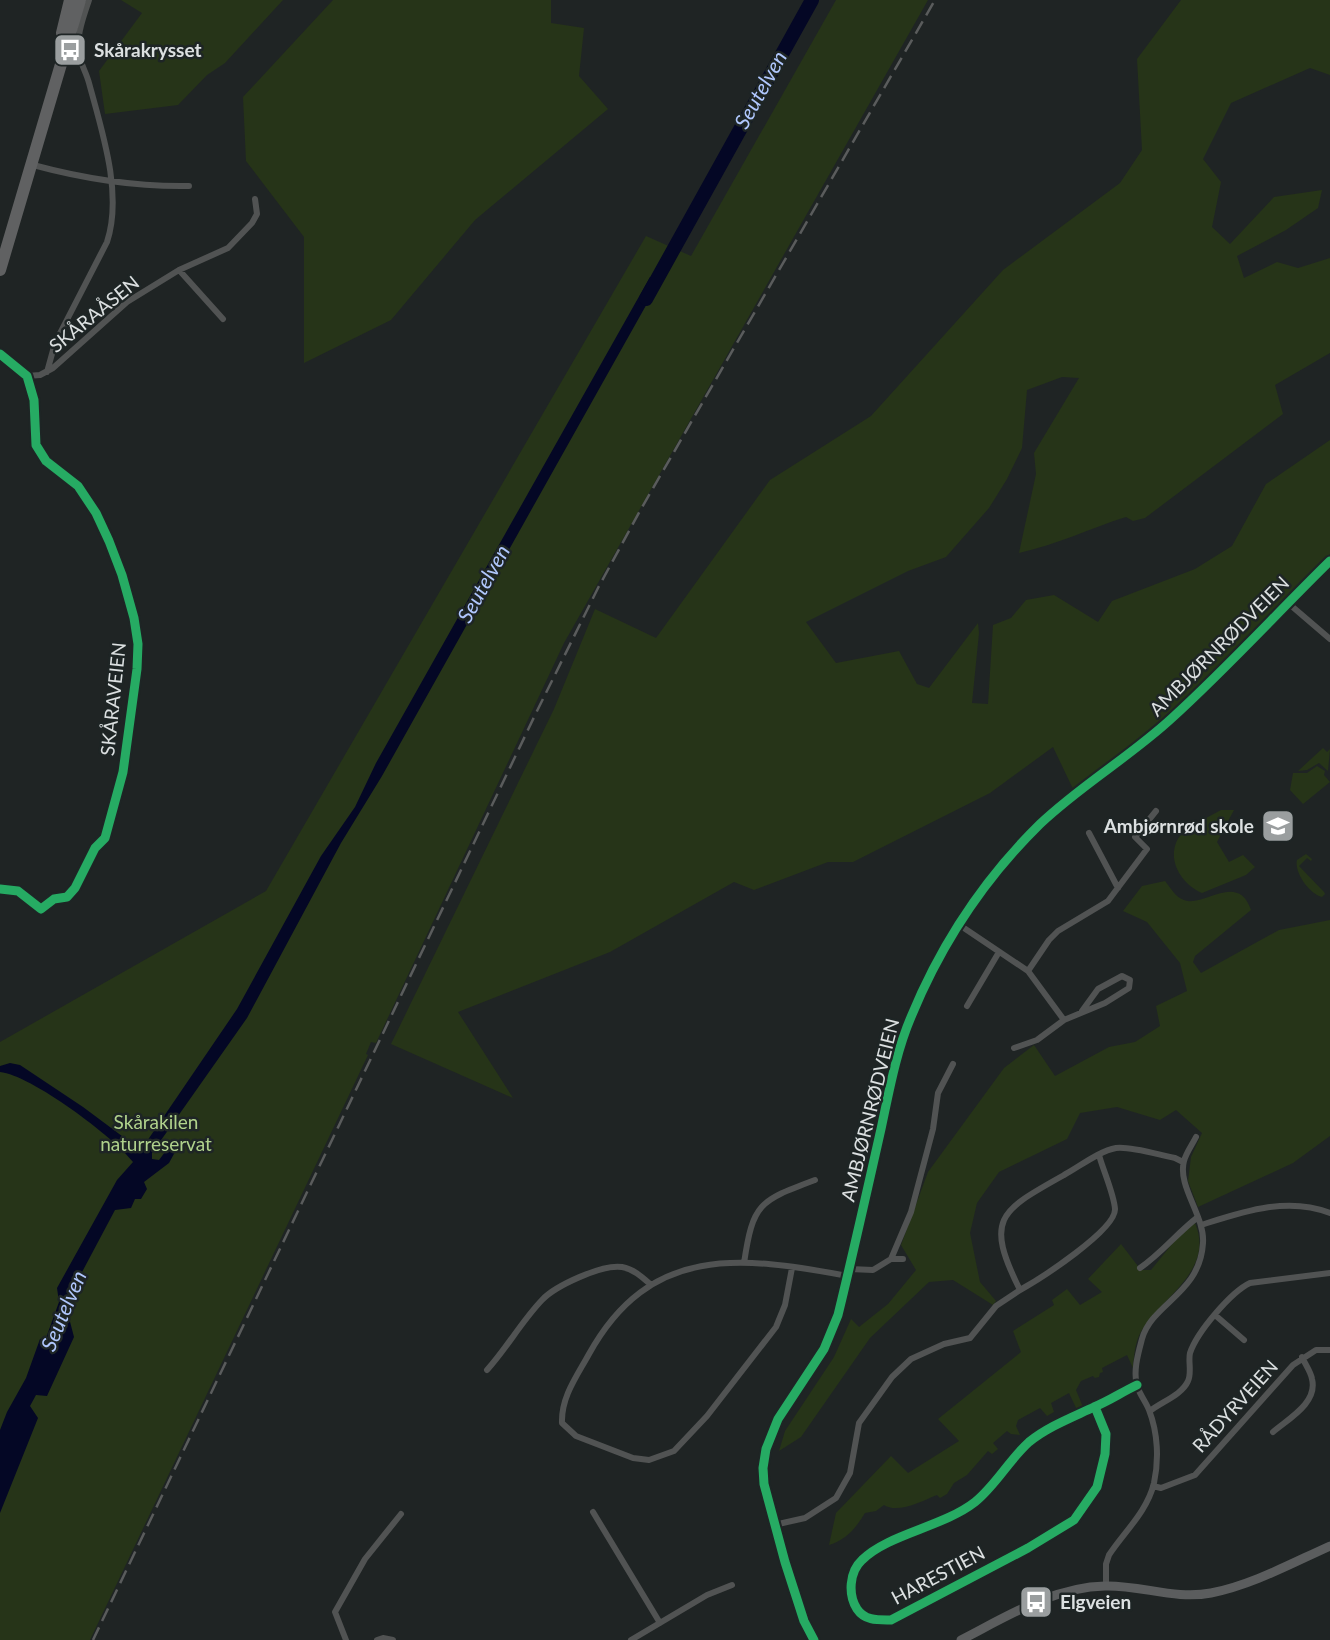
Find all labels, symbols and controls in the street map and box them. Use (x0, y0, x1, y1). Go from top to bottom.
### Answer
bus stop icon: Skårakrysset (51, 31, 89, 69)
place label: Skårakrysset (94, 38, 202, 61)
water label: Seutelven (728, 46, 791, 132)
street label: SKÅRAÅSEN (44, 270, 143, 357)
water label: Seutelven (451, 540, 514, 626)
street label: AMBJØRNRØDVEIEN (1144, 571, 1293, 720)
street label: SKÅRAVEIEN (95, 641, 130, 757)
school or university icon: Ambjørnrød skole (1259, 807, 1297, 845)
place label: Ambjørnrød skole (1103, 814, 1254, 837)
street label: AMBJØRNRØDVEIEN (836, 1016, 903, 1204)
park label: Skårakilen naturreservat (100, 1110, 212, 1155)
water label: Seutelven (35, 1267, 91, 1354)
street label: RÅDYRVEIEN (1187, 1355, 1282, 1457)
street label: HARESTIEN (887, 1540, 988, 1609)
bus stop icon: Elgveien (1017, 1583, 1055, 1621)
place label: Elgveien (1060, 1590, 1131, 1613)

